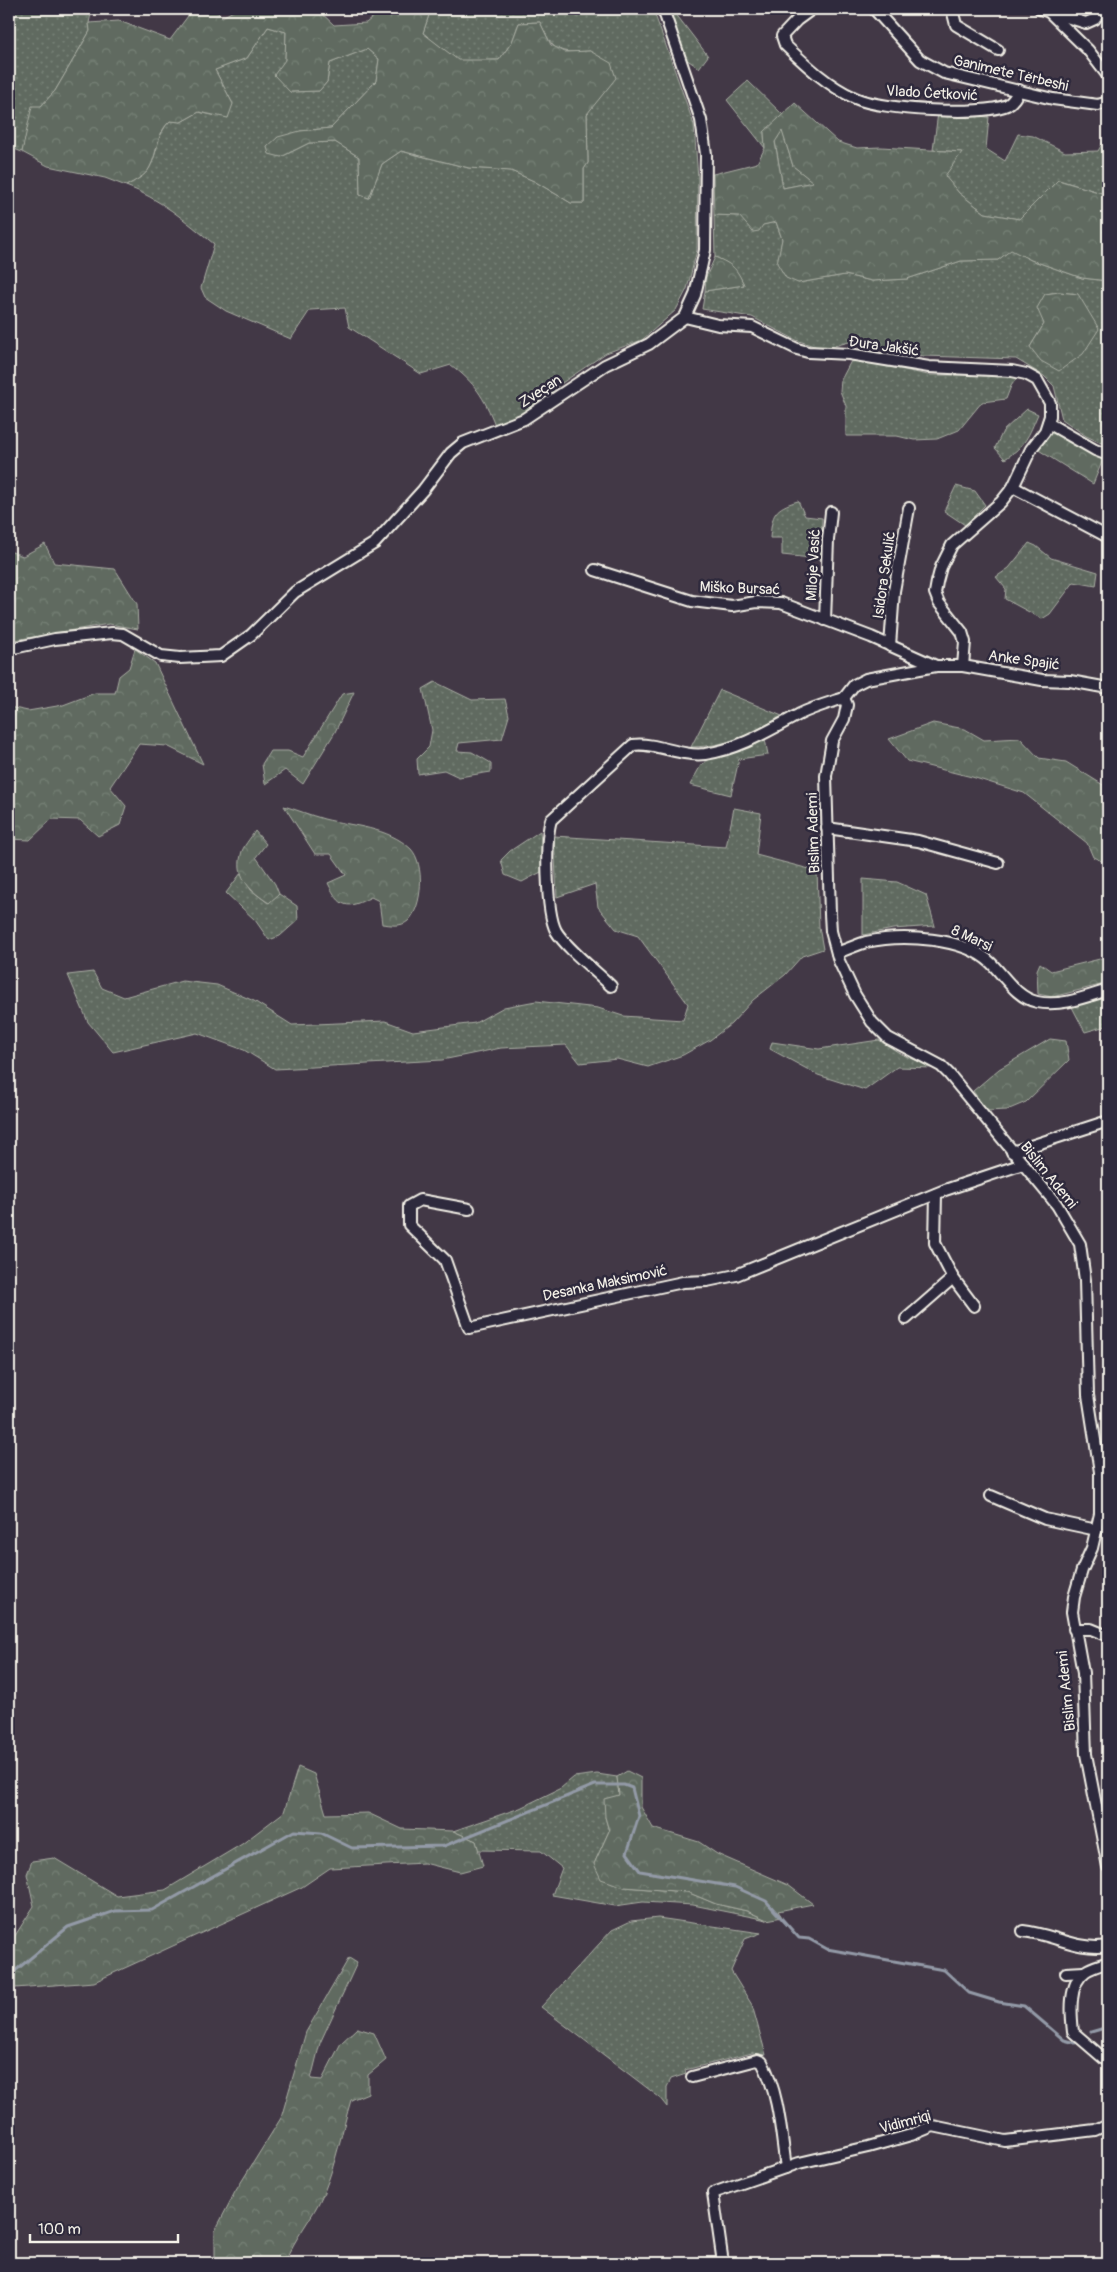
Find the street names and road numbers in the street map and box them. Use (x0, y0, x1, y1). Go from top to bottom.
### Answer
street label: Ganimete Tërbeshi (951, 51, 1071, 96)
street label: Vlado Ćetković (885, 82, 979, 105)
street label: Ðura Jakšić (848, 332, 921, 361)
street label: Zveçan (515, 371, 565, 412)
street label: Miloje Vasić (802, 528, 825, 602)
street label: Isidora Sekulić (869, 530, 900, 620)
street label: Miško Bursać (699, 578, 781, 599)
street label: Anke Spajić (987, 646, 1061, 675)
street label: Bislim Ademi (803, 792, 824, 874)
street label: 8 Marsi (948, 921, 996, 956)
street label: Bislim Ademi (1016, 1138, 1082, 1213)
street label: Desanka Maksimović (541, 1261, 669, 1306)
street label: Bislim Ademi (1053, 1649, 1080, 1732)
street label: Vidimriqi (877, 2106, 933, 2138)

